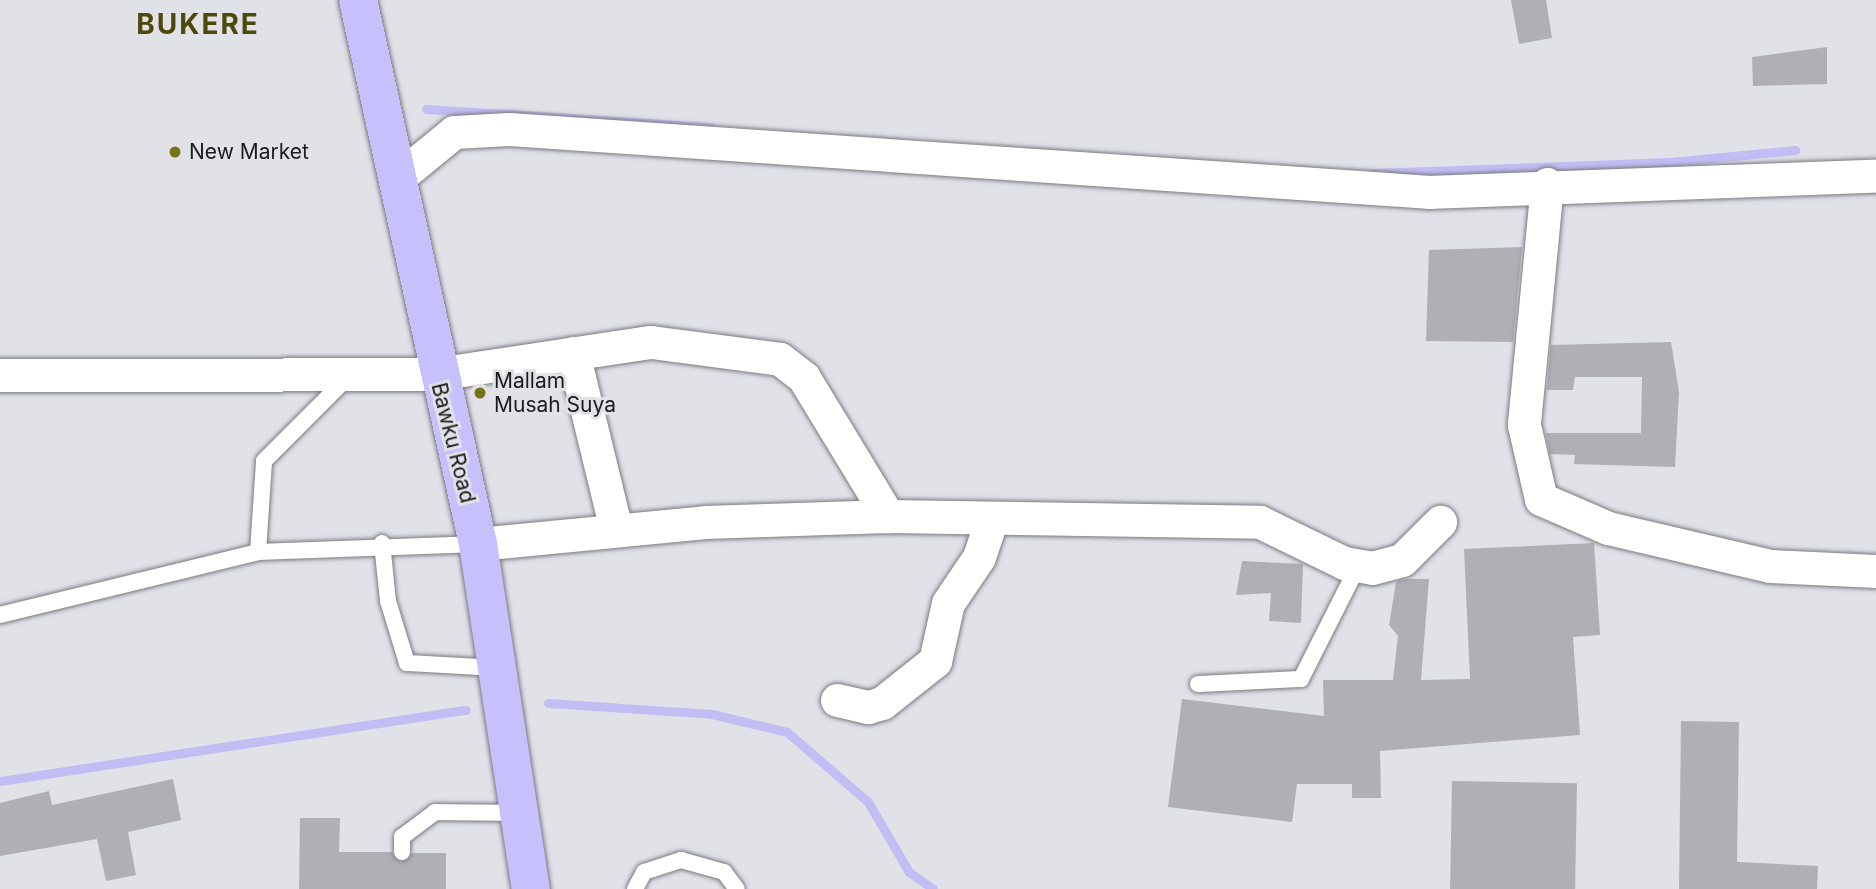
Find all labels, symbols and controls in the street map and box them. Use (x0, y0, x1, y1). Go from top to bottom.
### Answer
district label: BUKERE (137, 7, 259, 41)
place label: New Market (189, 139, 309, 165)
marker: New Market (167, 144, 183, 160)
place label: Mallam Musah Suya (494, 368, 616, 418)
street label: Bawku Road (426, 380, 480, 506)
marker: Mallam Musah Suya (472, 385, 488, 401)

